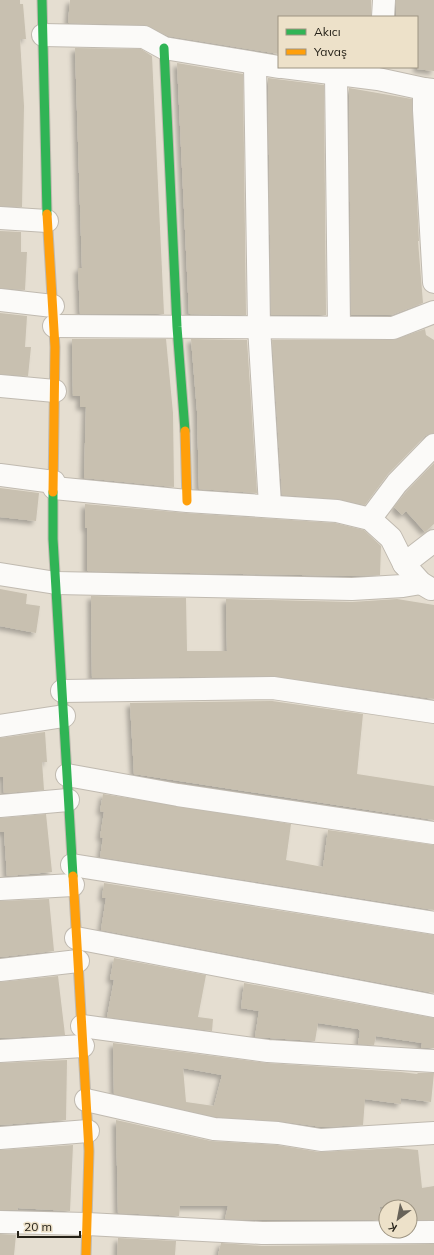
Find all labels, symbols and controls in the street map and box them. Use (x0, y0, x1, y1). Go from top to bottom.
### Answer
legend (278, 16, 418, 68)
text: Akıcı (314, 24, 341, 39)
text: Yavaş (313, 44, 347, 59)
north arrow (378, 1199, 418, 1239)
scale bar (18, 1213, 80, 1239)
text: 20 m (24, 1219, 52, 1234)
text: K (385, 1219, 400, 1235)

